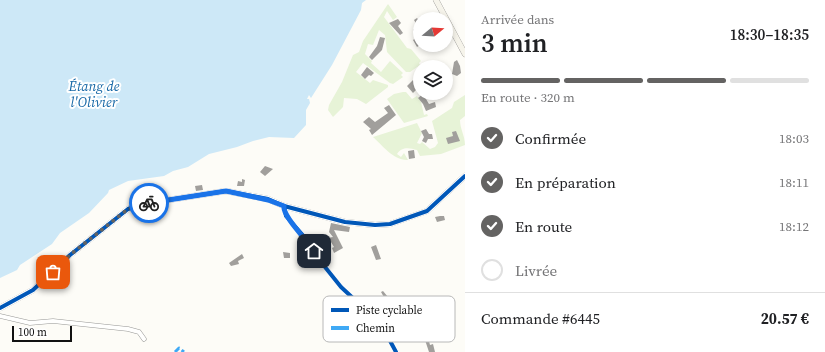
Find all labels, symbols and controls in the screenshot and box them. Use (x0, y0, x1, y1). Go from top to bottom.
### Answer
text: Arrivée dans (481, 11, 554, 28)
north arrow (413, 12, 453, 52)
map controls (413, 12, 453, 100)
text: 18:30–18:35 (730, 24, 809, 45)
text: 3 min (481, 25, 548, 61)
button: layers (413, 60, 453, 100)
water label: Étang de l'Olivier (67, 76, 120, 112)
text: En route · 320 m (481, 89, 575, 106)
icon: check (481, 127, 503, 149)
text: Confirmée (515, 128, 586, 149)
text: 18:03 (779, 130, 809, 147)
icon: check (481, 171, 503, 193)
text: En préparation (515, 172, 616, 193)
text: 18:11 (779, 174, 809, 191)
courier (129, 183, 169, 223)
icon: bike (138, 192, 160, 214)
icon: check (481, 215, 503, 237)
text: En route (515, 216, 572, 237)
text: 18:12 (779, 218, 809, 235)
pin (297, 234, 331, 268)
icon: home (303, 240, 325, 262)
pin (36, 255, 70, 289)
text: Livrée (515, 260, 557, 281)
icon: bag (42, 261, 64, 283)
legend (323, 296, 455, 342)
text: Piste cyclable (356, 303, 423, 318)
text: Commande #6445 (481, 308, 600, 329)
text: 20.57 € (761, 308, 809, 329)
text: Chemin (356, 321, 395, 336)
scale bar (12, 324, 72, 343)
text: 100 m (18, 325, 47, 340)

